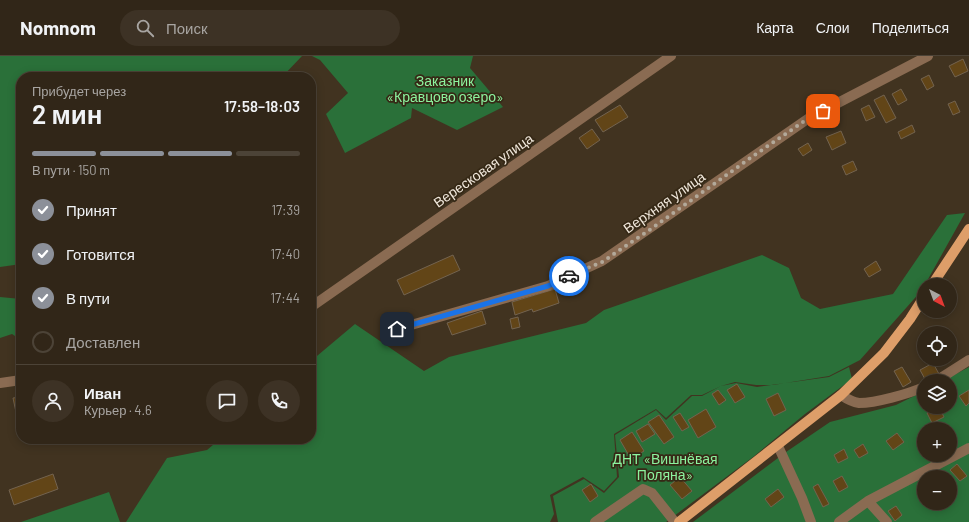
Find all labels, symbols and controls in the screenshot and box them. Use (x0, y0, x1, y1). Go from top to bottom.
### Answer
search box (120, 10, 400, 46)
text: Nomnom (20, 16, 96, 39)
icon: search (134, 17, 156, 39)
text: Поиск (166, 19, 207, 37)
text: Карта (756, 19, 794, 36)
text: Слои (816, 19, 850, 36)
text: Поделиться (872, 19, 949, 36)
park label: Заказник «Кравцово озеро» (386, 72, 504, 105)
text: Прибудет через (32, 83, 126, 99)
pin (806, 94, 840, 128)
text: 17:58–18:03 (224, 97, 300, 115)
text: 2 мин (32, 98, 102, 129)
icon: bag (812, 100, 834, 122)
street label: Вересковая улица (430, 129, 536, 211)
text: В пути · 150 m (32, 162, 110, 178)
street label: Верхняя улица (620, 167, 708, 236)
icon: check (32, 199, 54, 221)
text: Принят (66, 201, 117, 219)
text: 17:39 (271, 202, 300, 218)
icon: check (32, 243, 54, 265)
text: Готовится (66, 245, 135, 263)
text: 17:40 (270, 246, 300, 262)
courier (549, 256, 589, 296)
icon: car (558, 265, 580, 287)
north arrow (917, 278, 957, 318)
map controls (917, 278, 957, 510)
icon: check (32, 287, 54, 309)
text: В пути (66, 289, 110, 307)
text: 17:44 (271, 290, 300, 306)
pin (380, 312, 414, 346)
icon: home (386, 318, 408, 340)
button: locate (917, 326, 957, 366)
text: Доставлен (66, 333, 140, 351)
button: layers (917, 374, 957, 414)
button: person (32, 380, 74, 422)
button: chat (206, 380, 248, 422)
button: phone (258, 380, 300, 422)
text: Иван (84, 384, 121, 402)
text: Курьер · 4.6 (84, 402, 152, 418)
button: + (917, 422, 957, 462)
park label: ДНТ «Вишнёвая Поляна» (612, 450, 718, 483)
button: − (917, 470, 957, 510)

